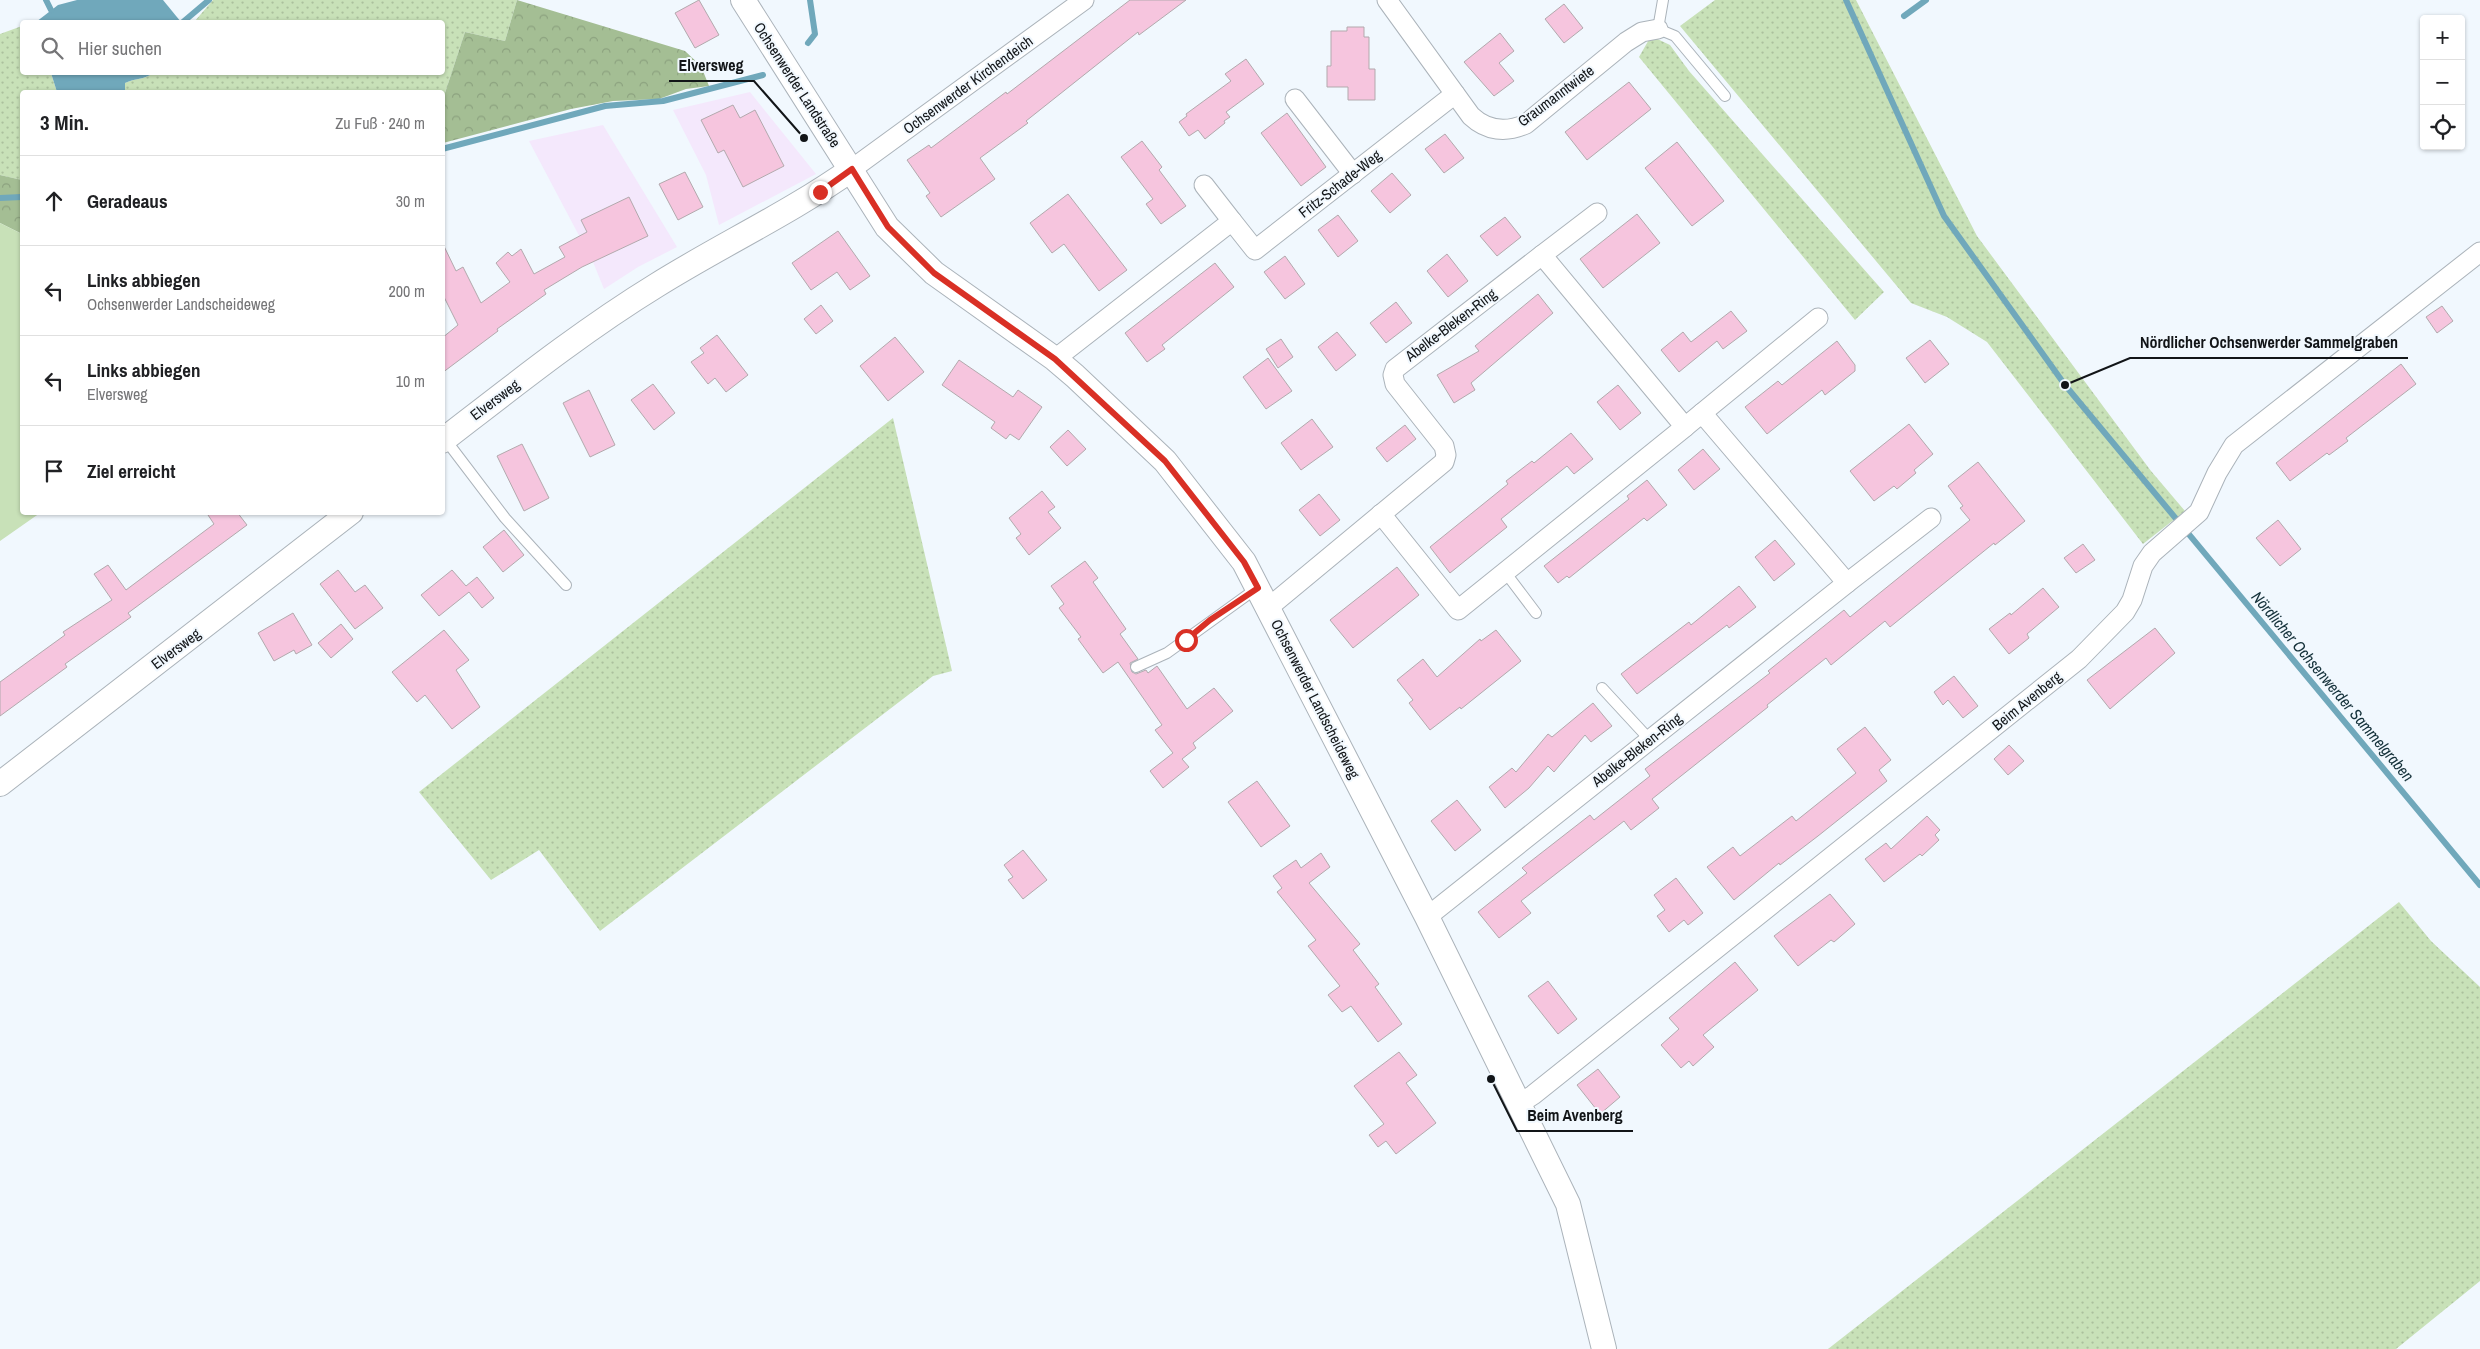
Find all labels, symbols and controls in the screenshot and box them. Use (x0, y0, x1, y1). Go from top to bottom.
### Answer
map controls (2420, 15, 2465, 150)
button: + (2420, 15, 2465, 60)
street label: Ochsenwerder Landstraße (749, 18, 846, 152)
search box (20, 20, 445, 75)
street label: Ochsenwerder Kirchendeich (898, 30, 1037, 139)
icon: search (38, 34, 66, 62)
text: Hier suchen (78, 35, 162, 61)
callout: Elversweg (669, 50, 754, 81)
text: Elversweg (679, 54, 743, 76)
street label: Graumanntwiete (1513, 60, 1598, 131)
button: − (2420, 60, 2465, 105)
button: locate (2420, 105, 2465, 150)
text: 3 Min. (40, 108, 89, 137)
text: Zu Fuß · 240 m (335, 112, 425, 134)
street label: Fritz-Schade-Weg (1294, 145, 1386, 223)
route end (809, 181, 832, 204)
icon: ahead (40, 187, 68, 215)
text: Geradeaus (87, 188, 168, 214)
text: 30 m (396, 190, 425, 212)
text: Links abbiegen (87, 267, 200, 293)
icon: left (40, 277, 68, 305)
text: 200 m (389, 280, 425, 302)
street label: Abelke-Bleken-Ring (1400, 283, 1501, 367)
text: Ochsenwerder Landscheideweg (87, 293, 275, 315)
callout: Nördlicher Ochsenwerder Sammelgraben (2130, 327, 2408, 358)
text: Nördlicher Ochsenwerder Sammelgraben (2140, 331, 2398, 353)
text: Links abbiegen (87, 357, 200, 383)
icon: left (40, 367, 68, 395)
text: 10 m (396, 370, 425, 392)
street label: Elversweg (466, 374, 524, 425)
text: Elversweg (87, 383, 148, 405)
icon: arrive (40, 457, 68, 485)
text: Ziel erreicht (87, 458, 175, 484)
water label: Nördlicher Ochsenwerder Sammelgraben (2247, 586, 2419, 786)
street label: Ochsenwerder Landscheideweg (1266, 615, 1365, 782)
street label: Elversweg (147, 623, 205, 674)
route start (1175, 629, 1198, 652)
street label: Beim Avenberg (1987, 666, 2066, 735)
street label: Abelke-Bleken-Ring (1586, 708, 1686, 792)
callout: Beim Avenberg (1517, 1100, 1633, 1131)
text: Beim Avenberg (1527, 1104, 1623, 1126)

